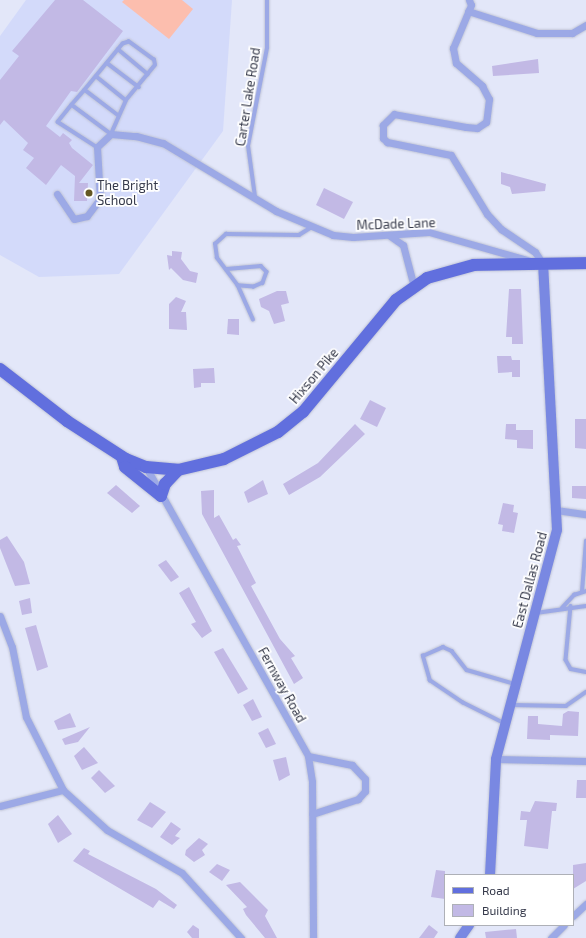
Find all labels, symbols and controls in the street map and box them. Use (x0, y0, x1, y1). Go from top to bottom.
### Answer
street label: Carter Lake Road (232, 46, 264, 148)
place label: The Bright School (97, 178, 158, 209)
marker: The Bright School (84, 188, 94, 198)
street label: McDade Lane (356, 215, 436, 233)
street label: Hixson Pike (286, 345, 342, 407)
street label: East Dallas Road (510, 530, 550, 630)
street label: Fernway Road (255, 644, 309, 726)
legend (444, 874, 574, 926)
text: Road (482, 883, 510, 897)
text: Building (482, 903, 526, 917)

